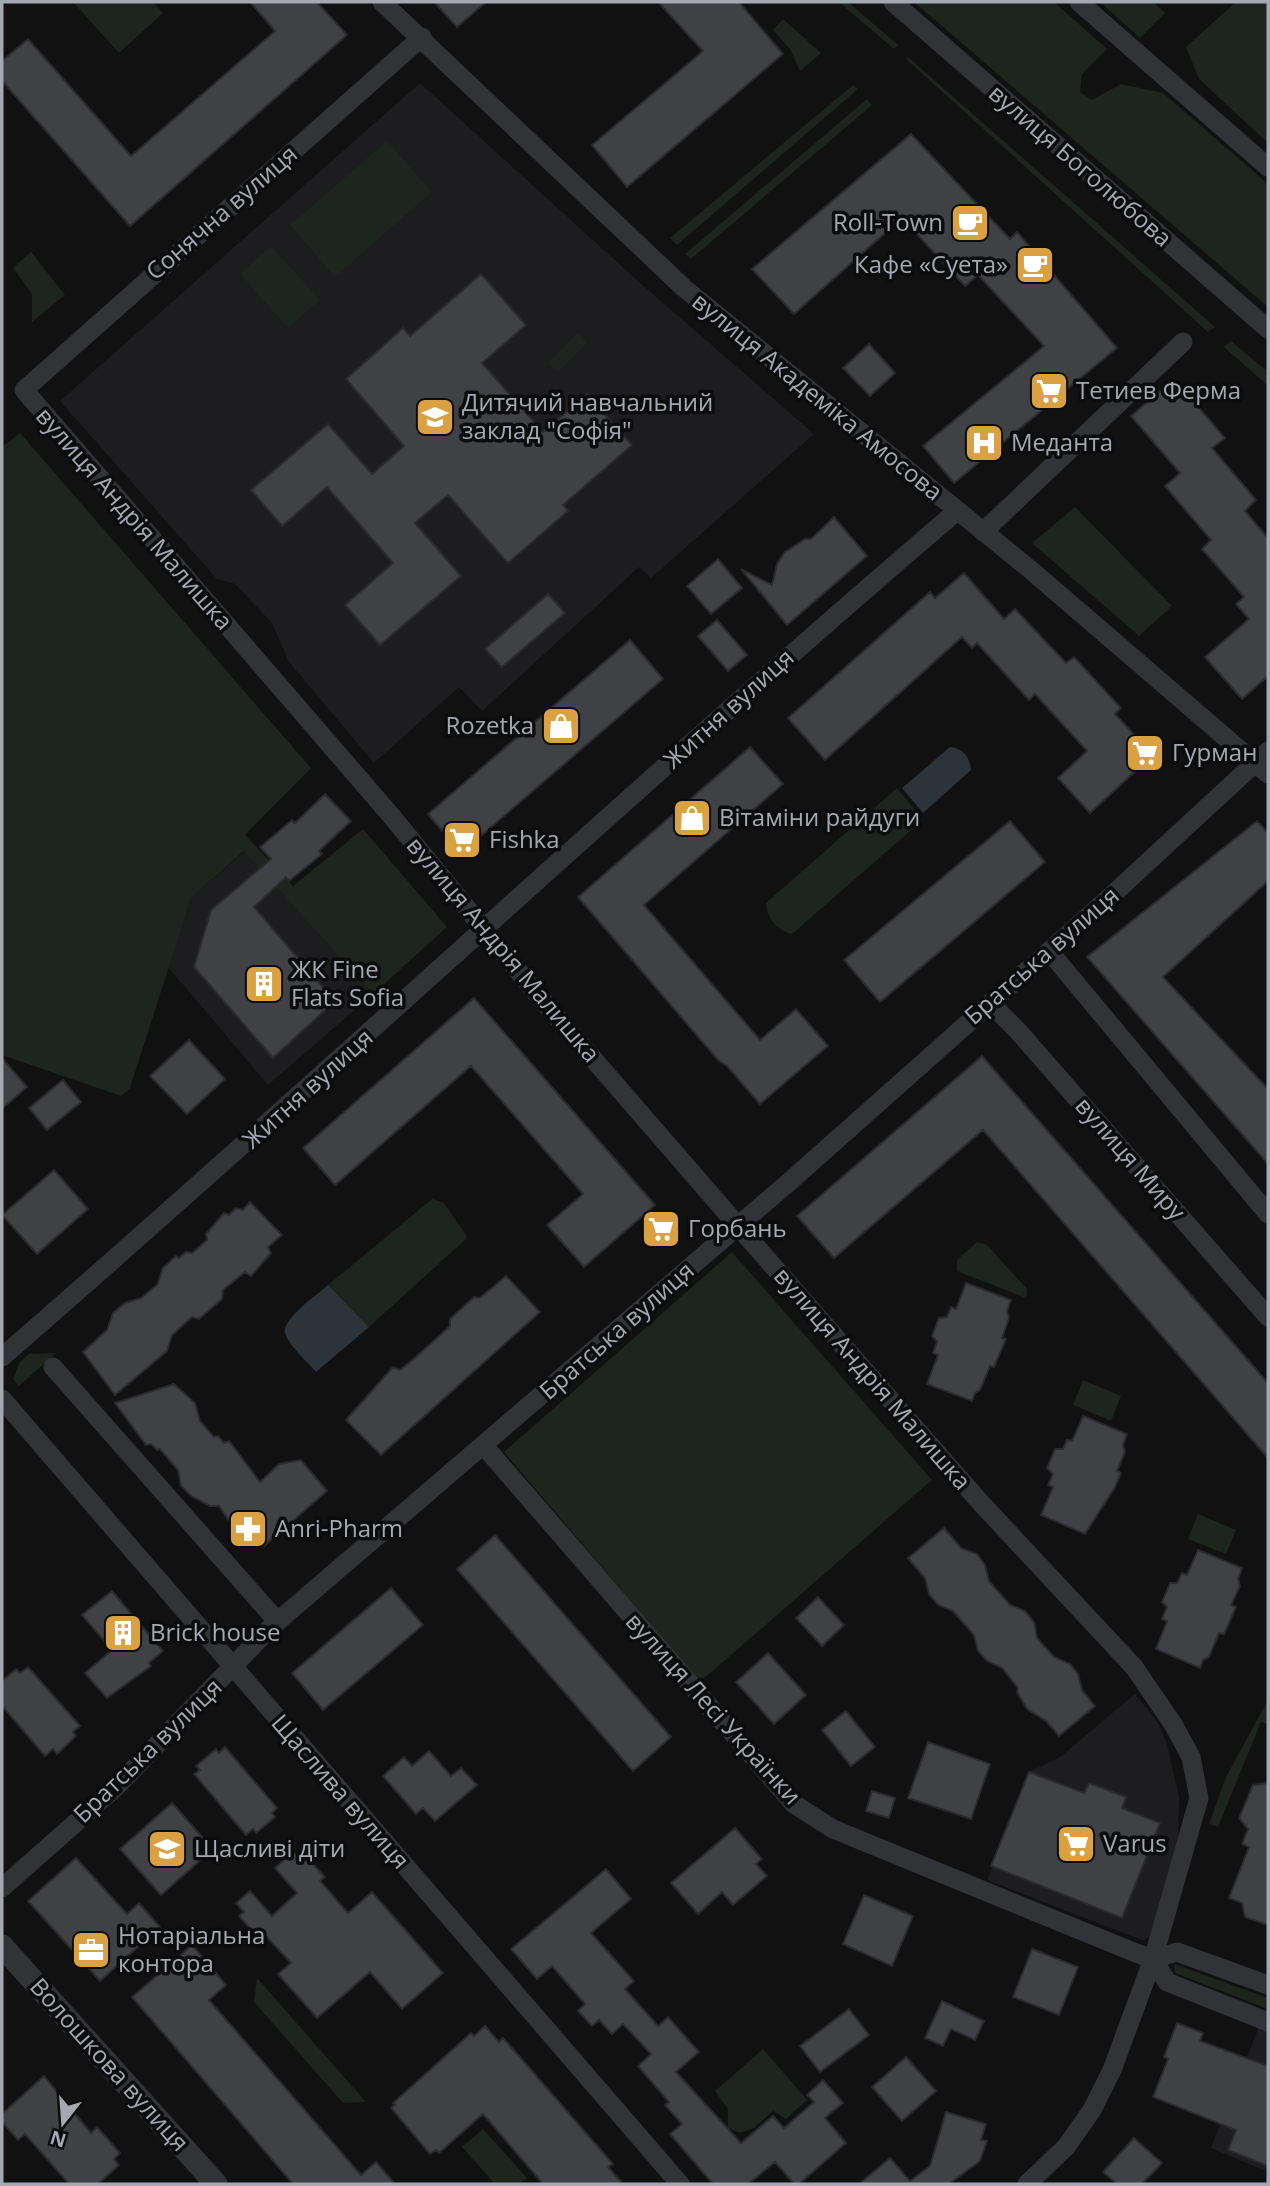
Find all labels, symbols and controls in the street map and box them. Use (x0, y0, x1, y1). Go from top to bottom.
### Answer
street label: вулиця Боголюбова (982, 76, 1180, 254)
street label: Сонячна вулиця (138, 137, 304, 287)
cafe icon: Roll-Town (949, 202, 991, 244)
place label: Roll-Town (833, 205, 943, 238)
cafe icon: Кафе «Суета» (1014, 244, 1056, 286)
place label: Кафе «Суета» (854, 247, 1008, 280)
street label: вулиця Академіка Амосова (686, 284, 950, 507)
supermarket icon: Тетиев Ферма (1028, 370, 1070, 412)
place label: Тетиев Ферма (1076, 373, 1241, 406)
place label: Дитячий навчальний заклад "Софія" (462, 385, 713, 446)
school or university icon: Дитячий навчальний заклад "Софія" (414, 396, 456, 438)
street label: вулиця Андрія Малишка (29, 400, 241, 636)
hospital icon: Меданта (963, 422, 1005, 464)
place label: Меданта (1011, 425, 1113, 458)
street label: Житня вулиця (656, 641, 800, 775)
shop icon: Rozetka (540, 705, 582, 747)
place label: Rozetka (446, 708, 534, 741)
supermarket icon: Гурман (1124, 732, 1166, 774)
place label: Гурман (1172, 735, 1257, 768)
shop icon: Вітаміни райдуги (671, 797, 713, 839)
place label: Вітаміни райдуги (719, 800, 920, 833)
supermarket icon: Fishka (441, 819, 483, 861)
place label: Fishka (489, 822, 560, 855)
street label: вулиця Андрія Малишка (400, 829, 608, 1069)
street label: Братська вулиця (957, 879, 1125, 1031)
place label: ЖК Fine Flats Sofia (291, 952, 404, 1013)
building icon: ЖК Fine Flats Sofia (243, 963, 285, 1005)
street label: Житня вулиця (235, 1021, 379, 1155)
street label: вулиця Миру (1069, 1089, 1194, 1227)
supermarket icon: Горбань (640, 1208, 682, 1250)
place label: Горбань (688, 1211, 787, 1244)
street label: Братська вулиця (532, 1254, 700, 1406)
street label: вулиця Андрія Малишка (767, 1260, 979, 1496)
pharmacy icon: Anri-Pharm (227, 1508, 269, 1550)
place label: Anri-Pharm (275, 1511, 403, 1544)
street label: вулиця Лесі Українки (619, 1605, 809, 1811)
building icon: Brick house (102, 1612, 144, 1654)
place label: Brick house (150, 1615, 281, 1648)
street label: Братська вулиця (65, 1670, 228, 1829)
street label: Щаслива вулиця (265, 1707, 418, 1875)
supermarket icon: Varus (1055, 1823, 1097, 1865)
place label: Varus (1103, 1826, 1167, 1859)
school or university icon: Щасливі діти (146, 1828, 188, 1870)
place label: Щасливі діти (194, 1831, 345, 1864)
place label: Нотаріальна контора (118, 1918, 265, 1979)
office icon: Нотаріальна контора (70, 1929, 112, 1971)
street label: Волошкова вулиця (23, 1970, 197, 2158)
north arrow (28, 2088, 98, 2158)
text: N (47, 2125, 69, 2154)

